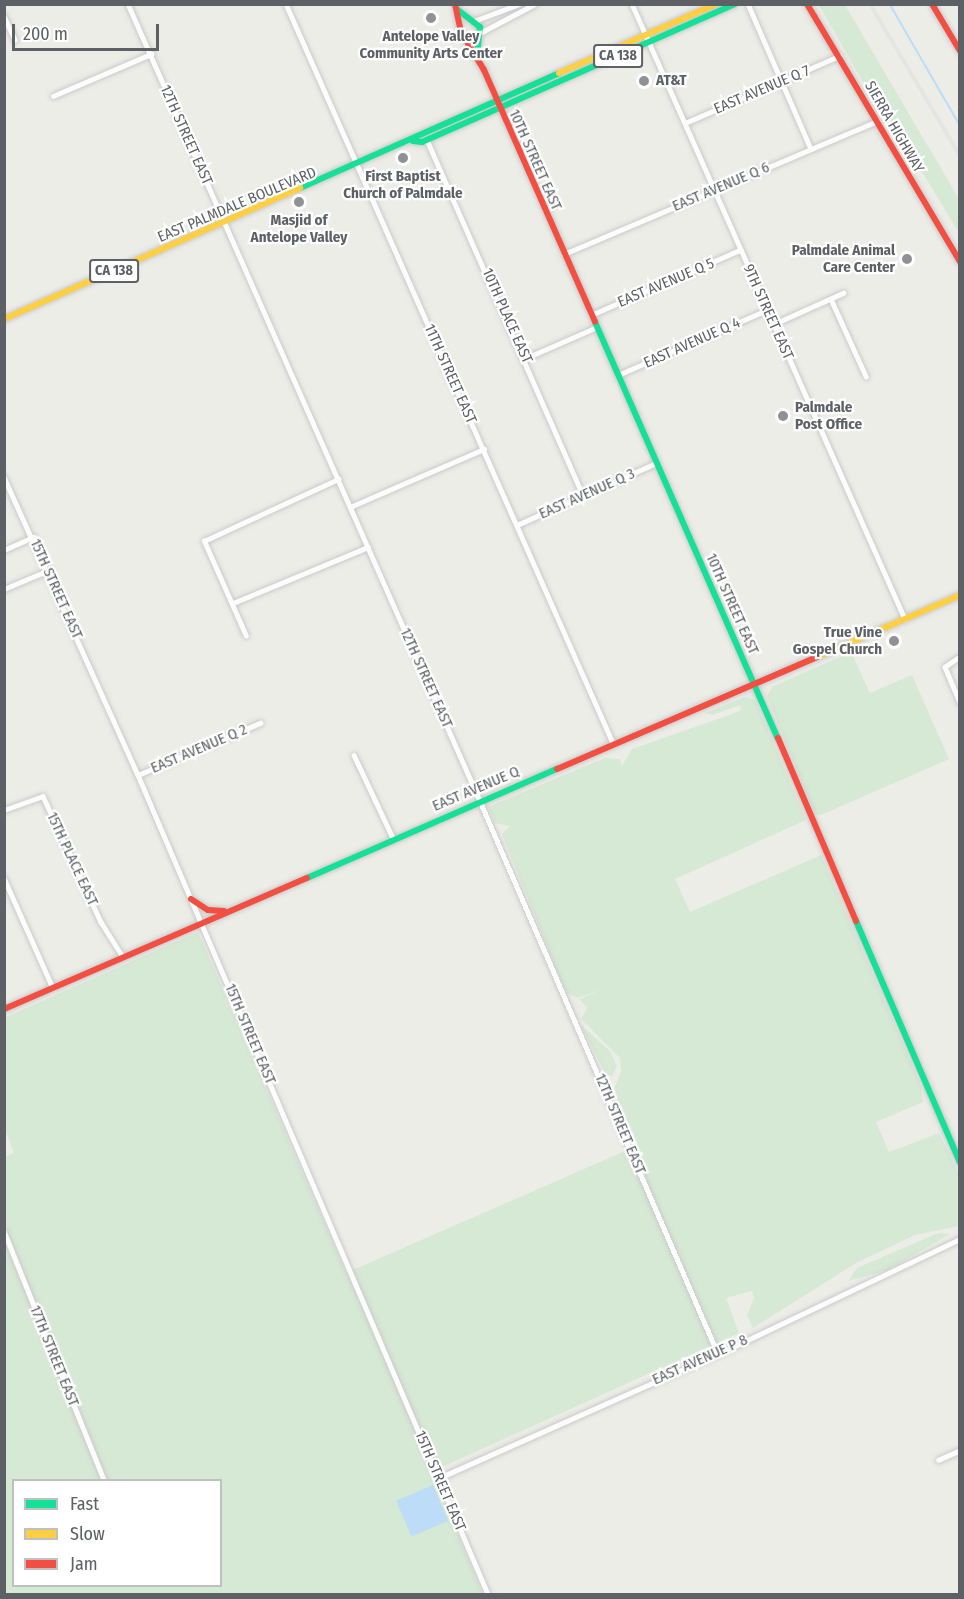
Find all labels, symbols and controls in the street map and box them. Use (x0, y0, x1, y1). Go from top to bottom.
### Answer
marker: Antelope Valley Community Arts Center (424, 11, 438, 25)
scale bar (15, 12, 162, 50)
text: 200 m (23, 23, 68, 45)
place label: Antelope Valley Community Arts Center (359, 27, 503, 62)
road number: CA 138 (592, 45, 644, 67)
street label: EAST AVENUE Q 7 (711, 62, 813, 118)
place label: AT&T (656, 72, 687, 90)
marker: AT&T (637, 74, 651, 88)
street label: SIERRA HIGHWAY (861, 78, 927, 176)
street label: 12TH STREET EAST (156, 82, 216, 188)
street label: 10TH STREET EAST (505, 107, 565, 213)
marker: First Baptist Church of Palmdale (396, 151, 410, 165)
street label: EAST AVENUE Q 6 (670, 158, 772, 216)
street label: EAST PALMDALE BOULEVARD (155, 163, 319, 247)
place label: First Baptist Church of Palmdale (343, 167, 463, 202)
marker: Masjid of Antelope Valley (292, 195, 306, 209)
place label: Masjid of Antelope Valley (251, 211, 347, 246)
place label: Palmdale Animal Care Center (792, 241, 895, 276)
marker: Palmdale Animal Care Center (900, 252, 914, 266)
street label: EAST AVENUE Q 5 (615, 255, 717, 311)
road number: CA 138 (88, 260, 140, 282)
street label: 9TH STREET EAST (739, 262, 797, 362)
street label: 10TH PLACE EAST (478, 266, 536, 366)
street label: EAST AVENUE Q 4 (641, 314, 743, 372)
street label: 11TH STREET EAST (420, 322, 480, 426)
place label: Palmdale Post Office (795, 398, 862, 433)
marker: Palmdale Post Office (776, 409, 790, 423)
street label: EAST AVENUE Q 3 (536, 465, 638, 523)
street label: 15TH STREET EAST (26, 536, 86, 642)
street label: 10TH STREET EAST (702, 551, 762, 657)
place label: True Vine Gospel Church (793, 623, 882, 658)
street label: 12TH STREET EAST (396, 625, 456, 731)
marker: True Vine Gospel Church (887, 634, 901, 648)
street label: EAST AVENUE Q 2 (148, 721, 250, 777)
street label: EAST AVENUE Q (430, 763, 522, 815)
street label: 15TH PLACE EAST (42, 809, 102, 909)
street label: 15TH STREET EAST (221, 981, 279, 1087)
street label: 12TH STREET EAST (591, 1071, 649, 1177)
street label: 17TH STREET EAST (26, 1303, 82, 1409)
street label: EAST AVENUE P 8 (650, 1331, 750, 1389)
street label: 15TH STREET EAST (411, 1428, 469, 1534)
legend (12, 1479, 222, 1587)
text: Fast (70, 1493, 99, 1515)
text: Slow (70, 1523, 105, 1545)
text: Jam (70, 1553, 98, 1575)

